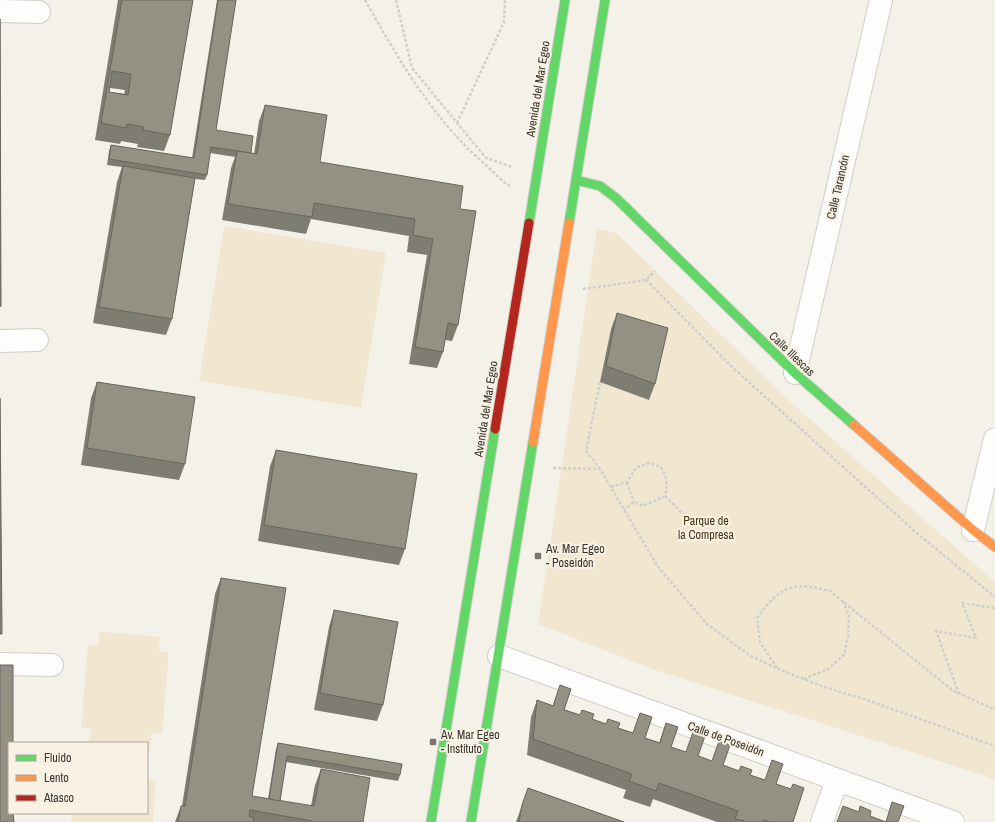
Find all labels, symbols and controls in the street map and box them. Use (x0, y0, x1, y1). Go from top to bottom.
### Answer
street label: Avenida del Mar Egeo (522, 40, 554, 139)
street label: Calle Tarancón (823, 153, 853, 221)
street label: Calle Illescas (766, 328, 818, 380)
street label: Avenida del Mar Egeo (470, 360, 502, 459)
park label: Parque de la Compresa (678, 513, 734, 543)
place label: Av. Mar Egeo - Poseidón (545, 541, 605, 571)
marker: Av. Mar Egeo - Poseidón (533, 551, 543, 561)
street label: Calle de Poseidón (685, 718, 767, 760)
place label: Av. Mar Egeo - Instituto (440, 727, 500, 757)
marker: Av. Mar Egeo - Instituto (428, 737, 438, 747)
legend (8, 742, 148, 814)
text: Fluido (44, 750, 71, 766)
text: Lento (44, 770, 69, 786)
text: Atasco (43, 790, 74, 806)

